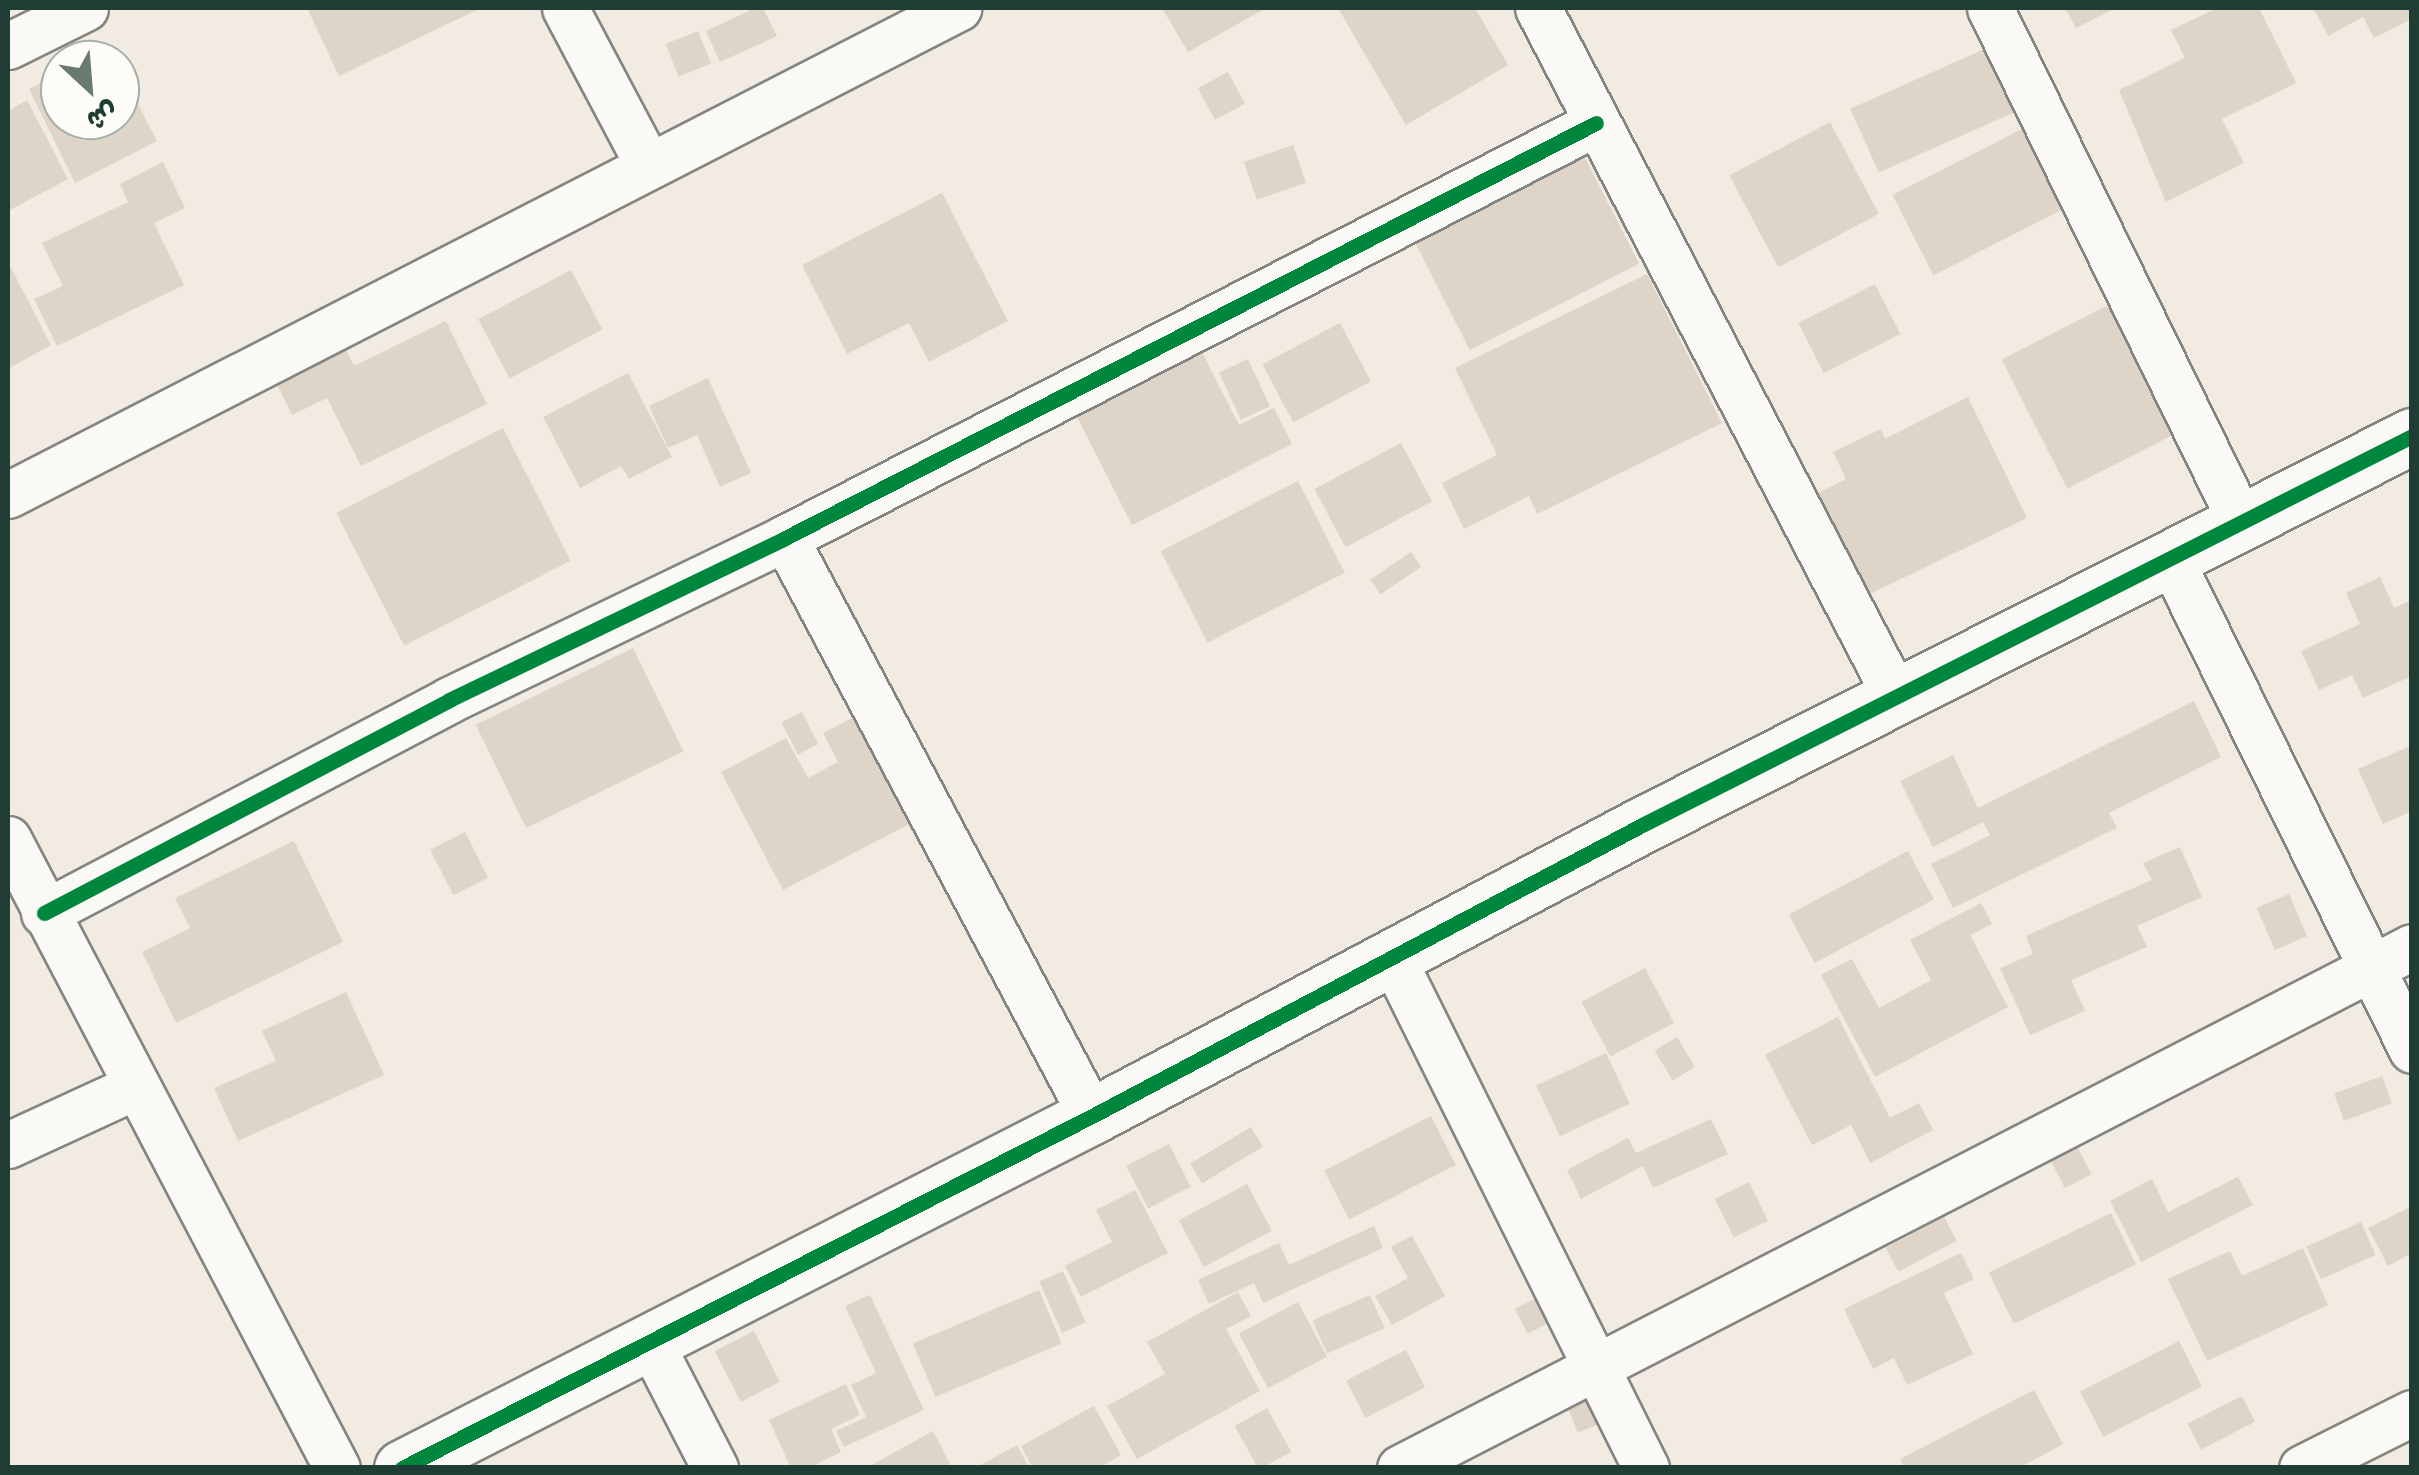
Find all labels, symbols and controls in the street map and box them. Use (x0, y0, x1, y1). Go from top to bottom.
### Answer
north arrow (40, 40, 140, 140)
text: ش (80, 91, 125, 140)

